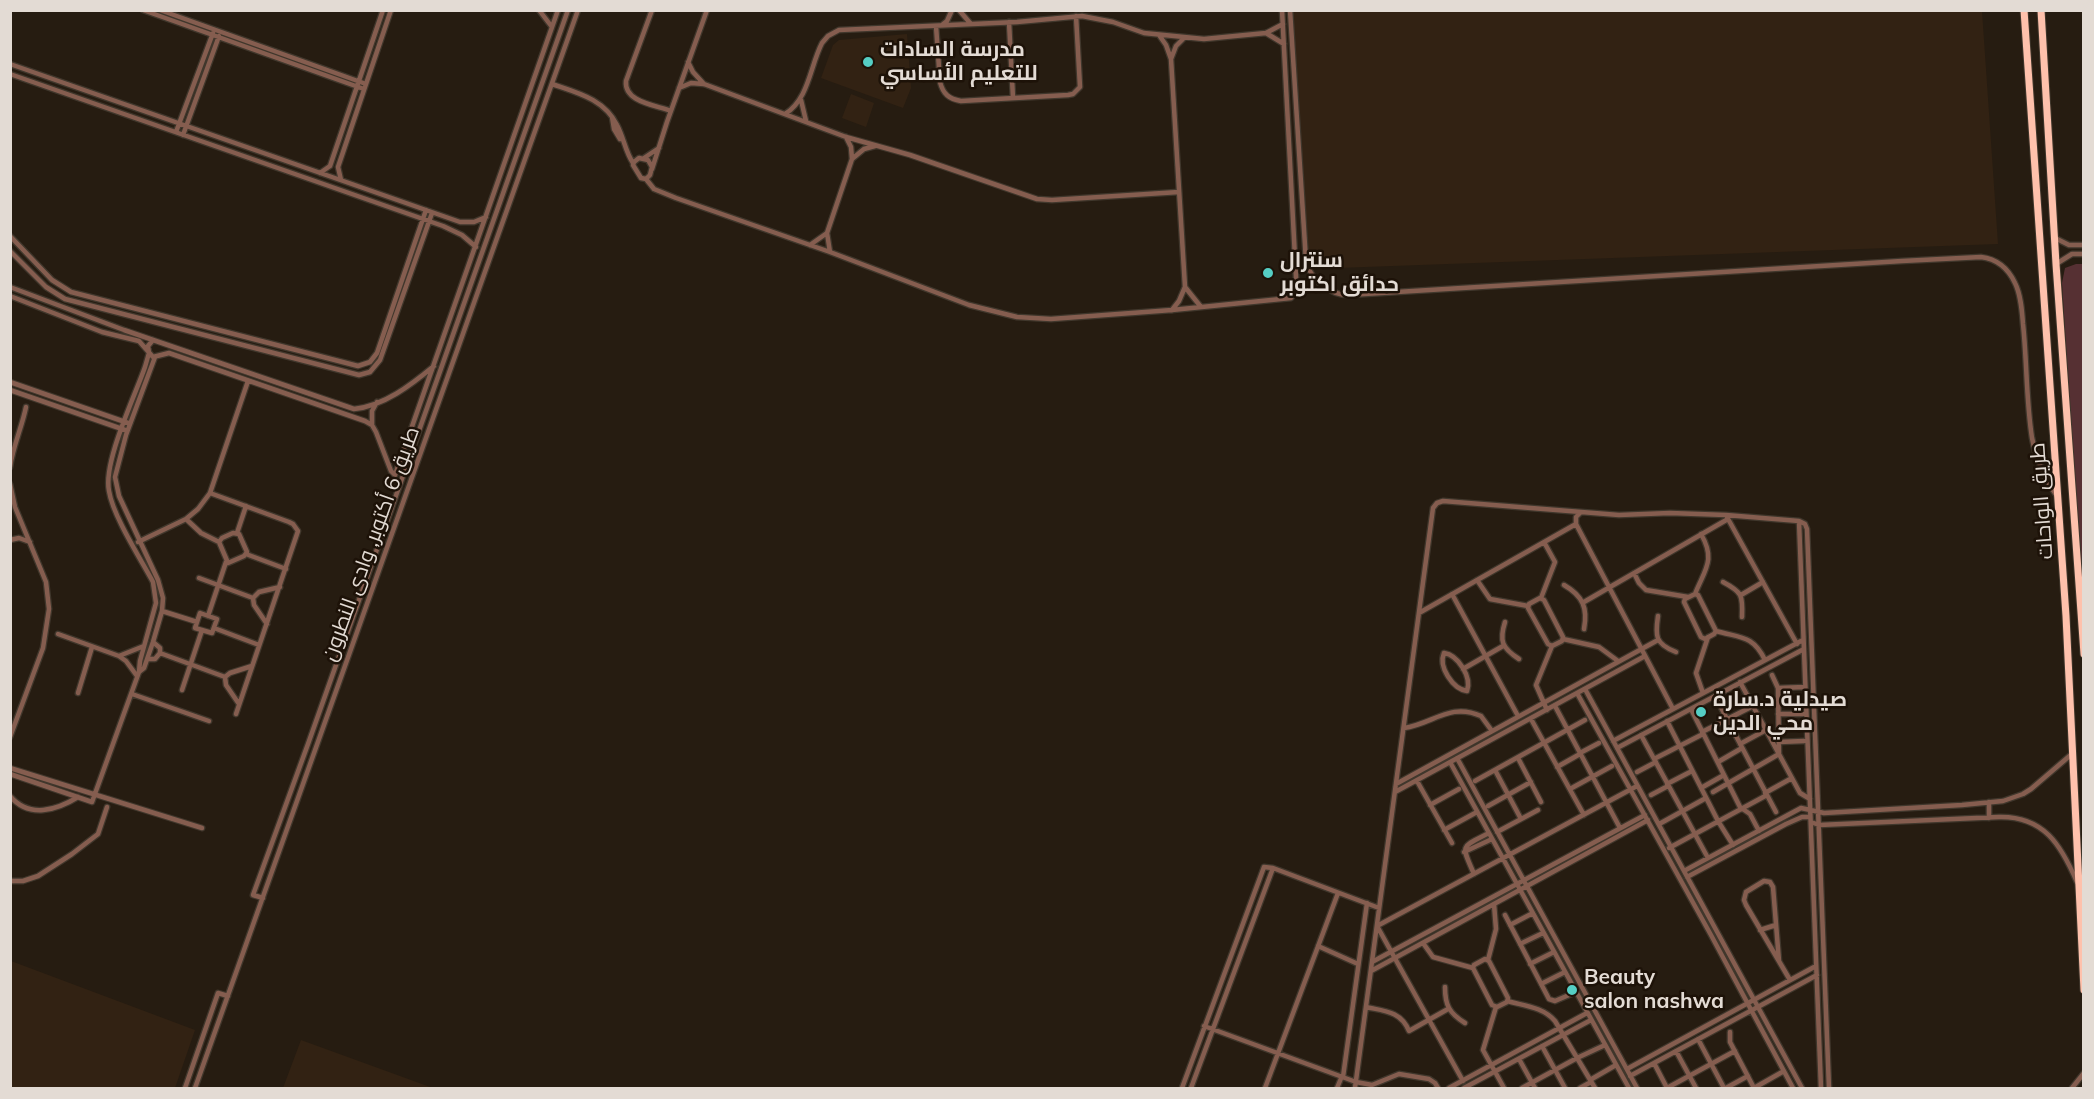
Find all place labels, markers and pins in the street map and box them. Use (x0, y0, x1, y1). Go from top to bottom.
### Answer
place label: مدرسة السادات للتعليم الأساسي (880, 37, 1038, 87)
marker: مدرسة السادات للتعليم الأساسي (861, 55, 875, 69)
place label: سنترال حدائق اكتوبر (1280, 248, 1399, 298)
marker: سنترال حدائق اكتوبر (1261, 266, 1275, 280)
place label: صيدلية د.سارة محي الدين (1713, 687, 1847, 737)
marker: صيدلية د.سارة محي الدين (1694, 705, 1708, 719)
place label: Beauty salon nashwa (1584, 965, 1724, 1015)
marker: Beauty salon nashwa (1565, 983, 1579, 997)

